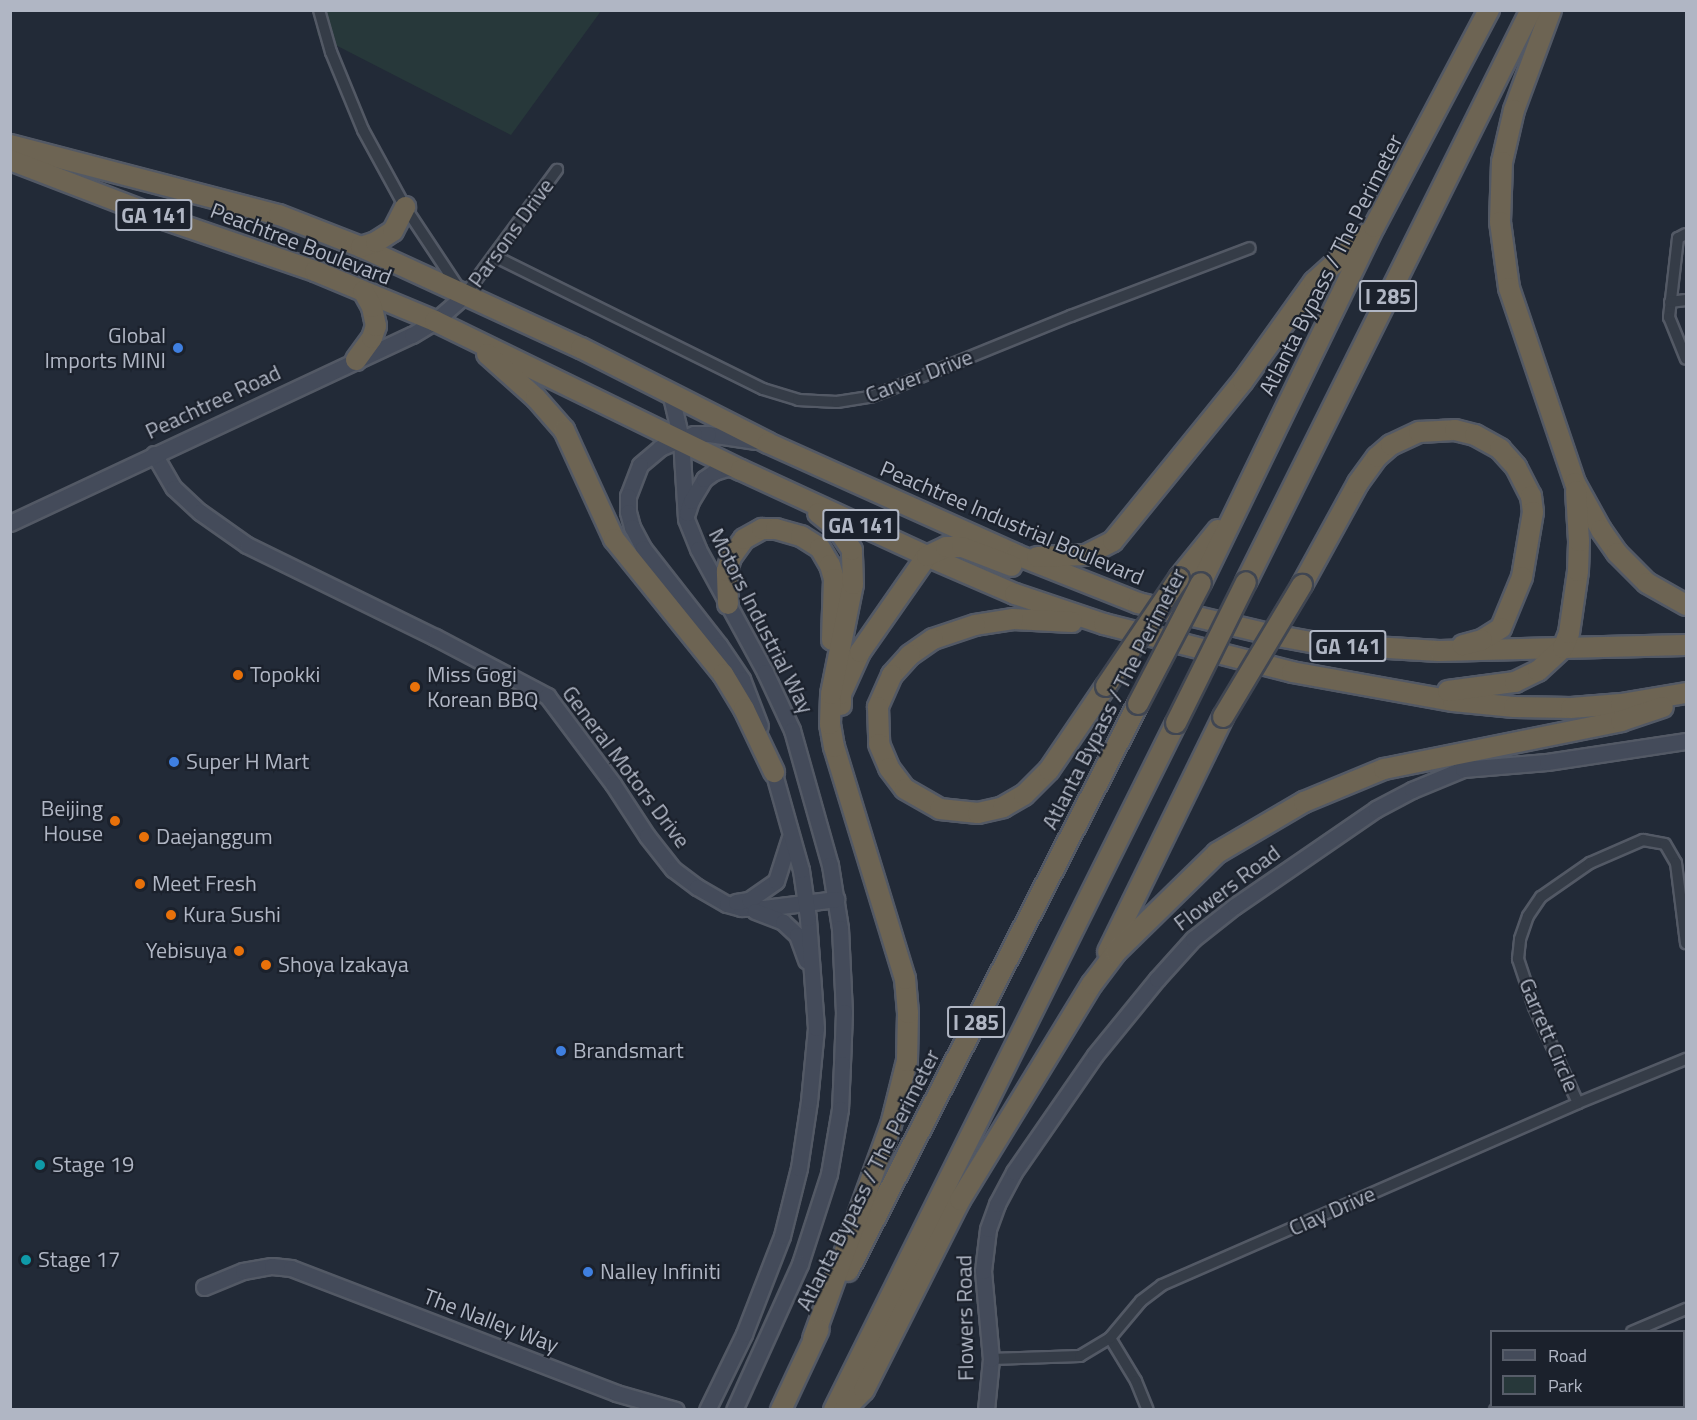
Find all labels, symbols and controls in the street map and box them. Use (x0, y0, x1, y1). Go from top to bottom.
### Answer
street label: Atlanta Bypass / The Perimeter (1254, 130, 1408, 400)
street label: Parsons Drive (463, 173, 559, 293)
road number: GA 141 (115, 197, 193, 233)
street label: Peachtree Boulevard (207, 197, 395, 291)
road number: I 285 (1358, 278, 1418, 314)
place label: Global Imports MINI (44, 322, 166, 374)
marker: Global Imports MINI (171, 341, 185, 355)
street label: Carver Drive (862, 343, 976, 409)
street label: Peachtree Road (141, 359, 285, 445)
street label: Peachtree Industrial Boulevard (876, 455, 1148, 591)
road number: GA 141 (822, 507, 900, 543)
street label: Motors Industrial Way (703, 524, 819, 718)
street label: Atlanta Bypass / The Perimeter (1037, 564, 1191, 834)
road number: GA 141 (1309, 628, 1387, 664)
place label: Miss Gogi Korean BBQ (427, 661, 539, 712)
place label: Topokki (250, 662, 320, 688)
marker: Topokki (231, 668, 245, 682)
marker: Miss Gogi Korean BBQ (408, 680, 422, 694)
street label: General Motors Drive (556, 681, 696, 853)
place label: Super H Mart (186, 749, 309, 775)
marker: Super H Mart (167, 755, 181, 769)
place label: Beijing House (41, 795, 103, 846)
marker: Beijing House (108, 814, 122, 828)
place label: Daejanggum (156, 824, 273, 850)
marker: Daejanggum (137, 830, 151, 844)
street label: Flowers Road (1169, 839, 1285, 937)
place label: Meet Fresh (152, 871, 257, 897)
marker: Meet Fresh (133, 877, 147, 891)
place label: Kura Sushi (183, 902, 281, 928)
marker: Kura Sushi (164, 908, 178, 922)
place label: Yebisuya (146, 938, 227, 964)
marker: Yebisuya (232, 944, 246, 958)
place label: Shoya Izakaya (278, 952, 409, 978)
marker: Shoya Izakaya (259, 958, 273, 972)
street label: Garrett Circle (1513, 974, 1585, 1096)
road number: I 285 (946, 1004, 1006, 1040)
place label: Brandsmart (573, 1038, 684, 1064)
marker: Brandsmart (554, 1044, 568, 1058)
street label: Atlanta Bypass / The Perimeter (791, 1045, 945, 1315)
place label: Stage 19 (52, 1152, 134, 1178)
marker: Stage 19 (33, 1158, 47, 1172)
street label: Clay Drive (1285, 1180, 1379, 1242)
place label: Stage 17 (38, 1247, 120, 1273)
marker: Stage 17 (19, 1253, 33, 1267)
street label: Flowers Road (951, 1255, 979, 1381)
place label: Nalley Infiniti (600, 1259, 721, 1285)
marker: Nalley Infiniti (581, 1265, 595, 1279)
street label: The Nalley Way (420, 1283, 562, 1359)
legend (1490, 1330, 1685, 1408)
text: Road (1548, 1342, 1587, 1369)
text: Park (1548, 1372, 1582, 1399)

